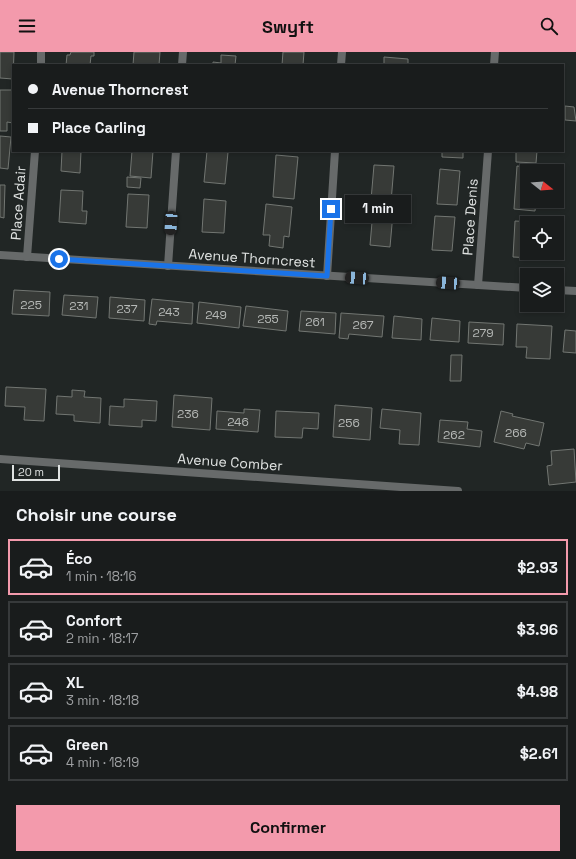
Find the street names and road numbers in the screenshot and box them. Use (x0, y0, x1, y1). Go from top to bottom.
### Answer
street label: Place Adair (6, 165, 30, 241)
street label: Place Denis (458, 178, 482, 256)
street label: Avenue Thorncrest (188, 245, 316, 271)
street label: Avenue Comber (177, 449, 283, 475)

